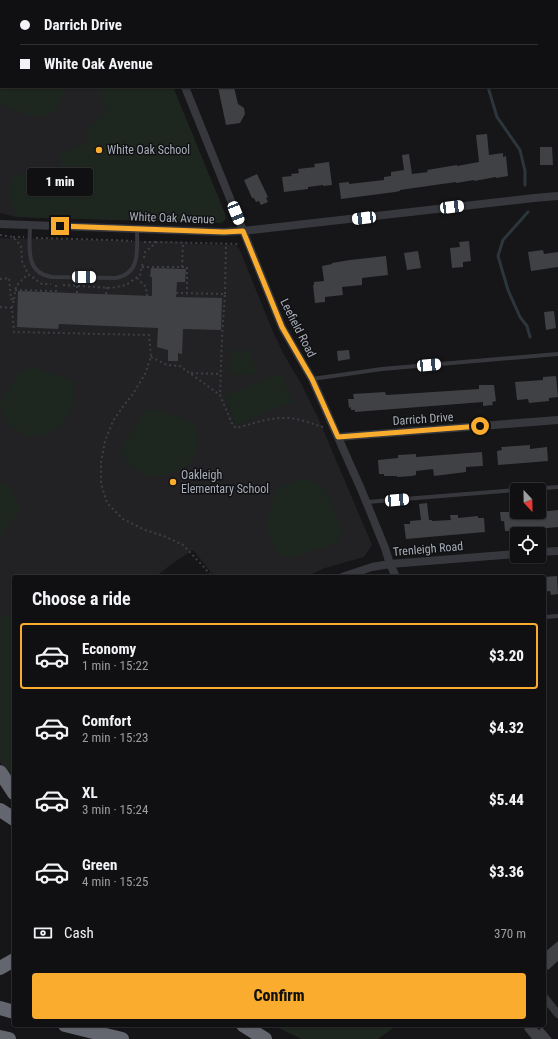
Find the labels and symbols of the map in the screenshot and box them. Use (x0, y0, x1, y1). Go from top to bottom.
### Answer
place label: White Oak School (107, 143, 190, 157)
marker: White Oak School (94, 145, 104, 155)
callout: 1 min (27, 168, 93, 196)
car (226, 200, 246, 226)
car (439, 200, 465, 214)
street label: White Oak Avenue (129, 210, 215, 226)
car (351, 211, 377, 225)
route end (51, 217, 69, 235)
car (72, 271, 96, 283)
street label: Leefield Road (277, 296, 319, 360)
car (417, 358, 441, 372)
street label: Darrich Drive (392, 410, 454, 428)
route start (471, 417, 489, 435)
place label: Oakleigh Elementary School (181, 468, 269, 496)
marker: Oakleigh Elementary School (168, 477, 178, 487)
north arrow (510, 483, 546, 519)
car (385, 493, 409, 507)
street label: Trenleigh Road (392, 539, 464, 559)

